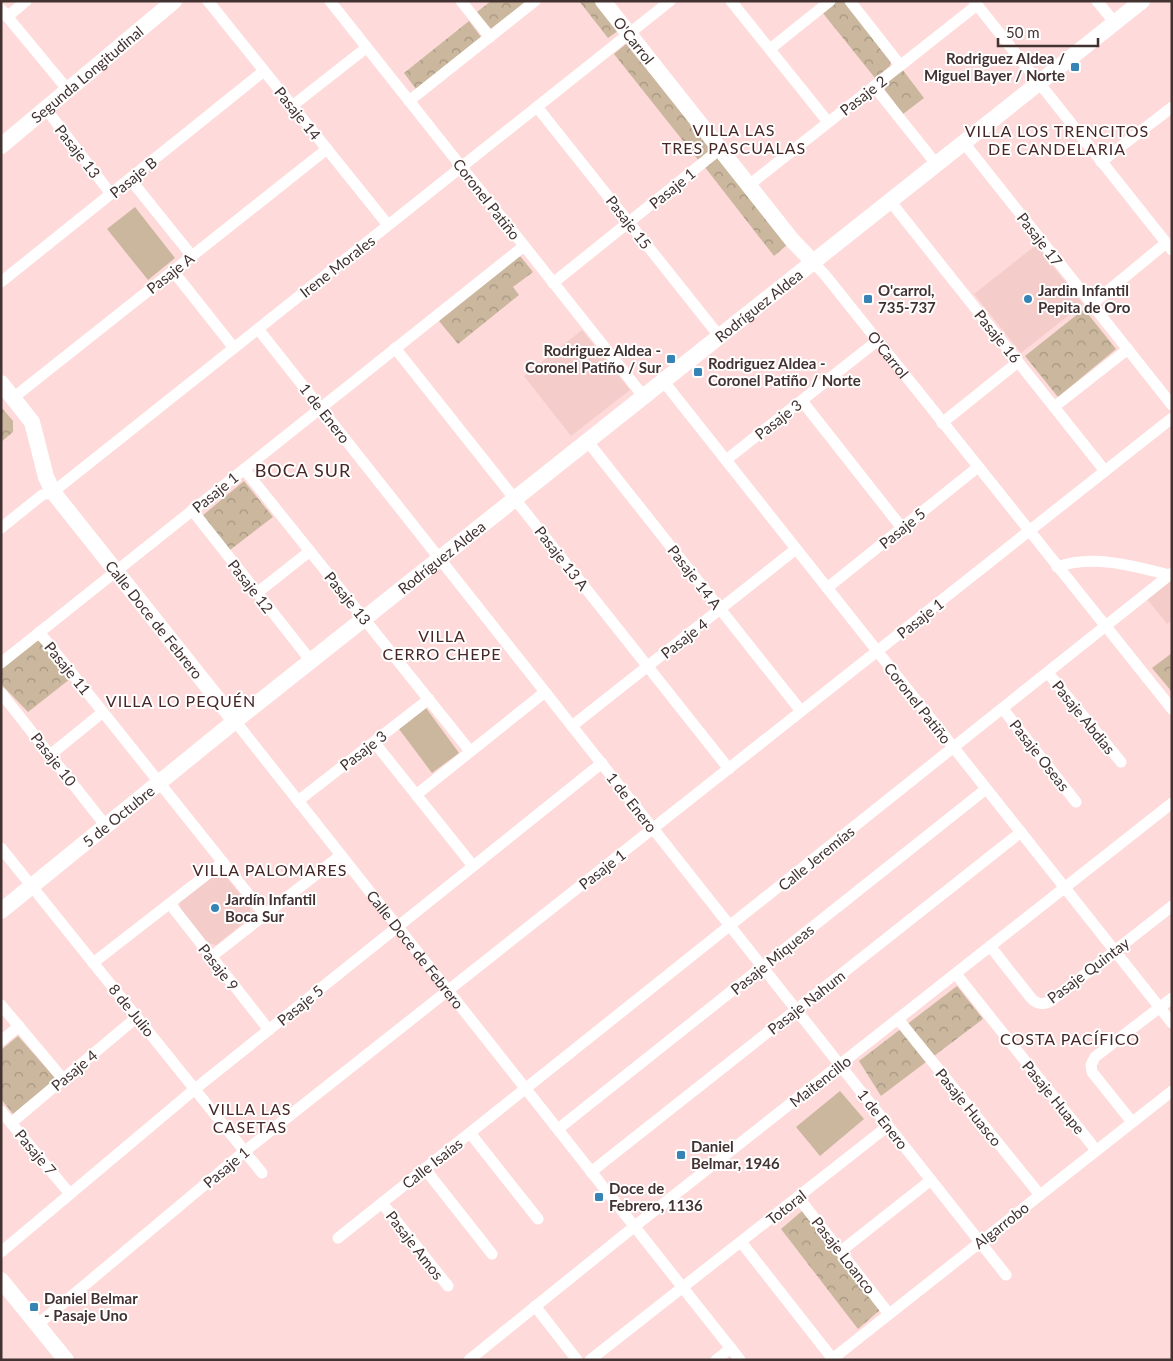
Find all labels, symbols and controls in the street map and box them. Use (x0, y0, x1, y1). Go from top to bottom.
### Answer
street label: O'Carrol (610, 13, 658, 67)
scale bar (998, 15, 1098, 47)
street label: Segunda Longitudinal (27, 22, 147, 126)
text: 50 m (1006, 23, 1040, 41)
place label: Rodriguez Aldea / Miguel Bayer / Norte (924, 49, 1065, 84)
marker: Rodriguez Aldea / Miguel Bayer / Norte (1069, 61, 1081, 73)
street label: Pasaje 2 (836, 71, 890, 119)
street label: Pasaje 14 (271, 83, 325, 143)
district label: VILLA LAS TRES PASCUALAS (662, 120, 806, 157)
street label: Pasaje 13 (52, 121, 104, 181)
district label: VILLA LOS TRENCITOS DE CANDELARIA (965, 121, 1149, 158)
street label: Pasaje B (106, 153, 160, 201)
street label: Coronel Patiño (450, 155, 524, 243)
street label: Pasaje 1 (645, 164, 699, 212)
street label: Pasaje 15 (603, 192, 655, 252)
street label: Pasaje 17 (1014, 209, 1067, 270)
street label: Irene Morales (296, 231, 378, 301)
street label: Pasaje A (143, 248, 198, 297)
street label: Rodríguez Aldea (711, 265, 806, 346)
place label: O'carrol, 735-737 (878, 281, 936, 316)
place label: Jardin Infantil Pepita de Oro (1038, 281, 1131, 316)
marker: O'carrol, 735-737 (862, 293, 874, 305)
marker: Jardin Infantil Pepita de Oro (1022, 293, 1034, 305)
street label: Pasaje 16 (971, 306, 1025, 366)
street label: O'Carrol (864, 327, 913, 382)
place label: Rodriguez Aldea - Coronel Patiño / Sur (525, 341, 661, 376)
marker: Rodriguez Aldea - Coronel Patiño / Sur (665, 353, 677, 365)
place label: Rodriguez Aldea - Coronel Patiño / Norte (708, 354, 861, 389)
marker: Rodriguez Aldea - Coronel Patiño / Norte (692, 366, 704, 378)
street label: 1 de Enero (296, 379, 354, 447)
street label: Pasaje 3 (751, 395, 805, 443)
district label: BOCA SUR (255, 459, 351, 481)
street label: Pasaje 1 (188, 468, 242, 516)
street label: Pasaje 5 (875, 504, 929, 552)
street label: Rodríguez Aldea (394, 517, 489, 597)
street label: Pasaje 13 A (531, 522, 593, 594)
street label: Pasaje 14 A (664, 541, 726, 613)
street label: Pasaje 12 (225, 556, 277, 616)
street label: Calle Doce de Febrero (102, 557, 207, 682)
street label: Pasaje 13 (321, 568, 375, 628)
street label: Pasaje 1 (893, 594, 947, 642)
street label: Pasaje 4 (657, 614, 711, 662)
district label: VILLA CERRO CHEPE (383, 626, 501, 663)
street label: Pasaje 11 (41, 638, 95, 698)
street label: Coronel Patiño (881, 659, 955, 747)
street label: Pasaje Abdias (1049, 677, 1119, 757)
district label: VILLA LO PEQUÉN (106, 691, 256, 710)
street label: Pasaje Oseas (1006, 716, 1074, 794)
street label: Pasaje 3 (336, 726, 390, 774)
street label: Pasaje 10 (28, 729, 81, 790)
street label: 1 de Enero (603, 768, 661, 836)
street label: 5 de Octubre (79, 781, 158, 850)
street label: Calle Jeremías (774, 822, 858, 894)
street label: Pasaje 1 (575, 845, 629, 893)
district label: VILLA PALOMARES (193, 860, 347, 879)
street label: Calle Doce de Febrero (363, 886, 468, 1012)
place label: Jardín Infantil Boca Sur (225, 890, 316, 925)
marker: Jardín Infantil Boca Sur (209, 902, 221, 914)
street label: Pasaje Miqueas (727, 920, 817, 998)
street label: Pasaje Quintay (1043, 933, 1133, 1007)
street label: Pasaje 9 (195, 940, 243, 994)
street label: Pasaje Nahum (764, 966, 848, 1038)
street label: 8 de Julio (105, 980, 159, 1040)
street label: Pasaje 5 (273, 981, 327, 1029)
district label: COSTA PACÍFICO (1000, 1029, 1140, 1048)
street label: Pasaje 4 (47, 1045, 101, 1094)
street label: Maitencillo (786, 1052, 854, 1110)
street label: Pasaje Huape (1019, 1057, 1089, 1137)
street label: Pasaje Huasco (932, 1065, 1006, 1149)
street label: 1 de Enero (854, 1085, 912, 1153)
district label: VILLA LAS CASETAS (209, 1099, 291, 1136)
street label: Pasaje 7 (12, 1125, 61, 1179)
street label: Calle Isaías (398, 1134, 466, 1192)
place label: Daniel Belmar, 1946 (691, 1137, 780, 1172)
street label: Pasaje 1 (199, 1143, 253, 1191)
marker: Daniel Belmar, 1946 (675, 1149, 687, 1161)
place label: Doce de Febrero, 1136 (609, 1179, 703, 1214)
street label: Totoral (763, 1186, 809, 1228)
marker: Doce de Febrero, 1136 (593, 1191, 605, 1203)
street label: Algarrobo (970, 1198, 1032, 1252)
street label: Pasaje Amos (383, 1207, 447, 1283)
street label: Pasaje Loanco (808, 1213, 880, 1297)
place label: Daniel Belmar - Pasaje Uno (44, 1289, 138, 1324)
marker: Daniel Belmar - Pasaje Uno (28, 1301, 40, 1313)

